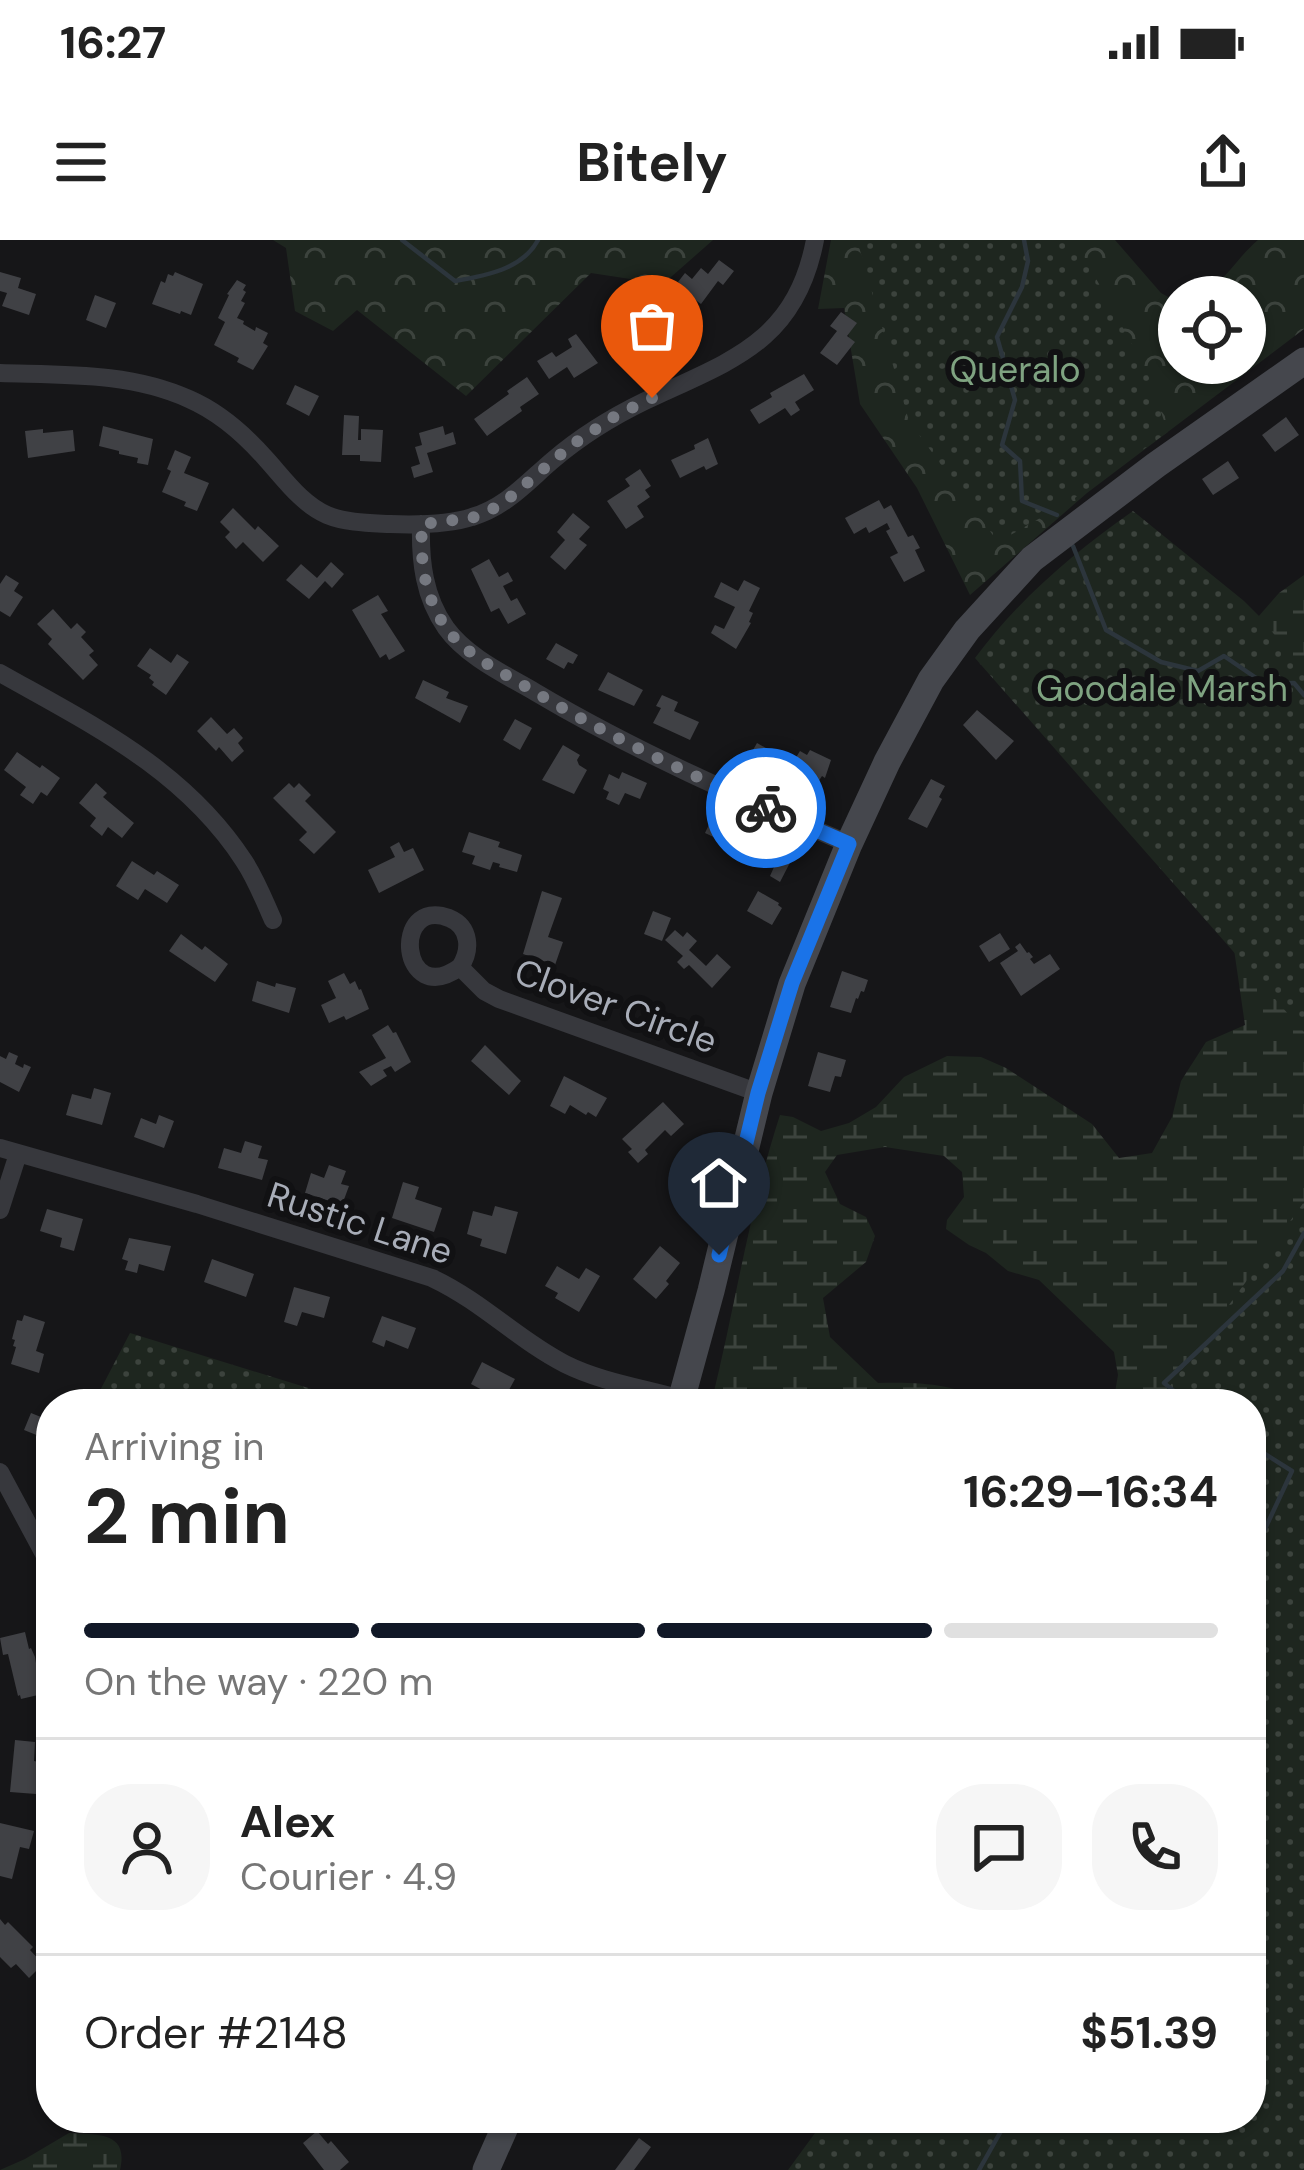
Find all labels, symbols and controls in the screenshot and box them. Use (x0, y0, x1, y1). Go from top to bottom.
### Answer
text: 16:27 (60, 13, 166, 72)
text: Bitely (576, 127, 728, 198)
icon: menu (48, 129, 114, 195)
icon: share (1190, 129, 1256, 195)
pin (601, 275, 703, 398)
map controls (1158, 276, 1266, 384)
button: locate (1158, 276, 1266, 384)
icon: bag (619, 293, 685, 359)
park label: Queralo (949, 346, 1081, 393)
park label: Goodale Marsh (1036, 665, 1288, 712)
courier (706, 748, 826, 868)
icon: bike (733, 775, 799, 841)
street label: Clover Circle (508, 948, 724, 1064)
pin (668, 1132, 770, 1255)
icon: home (686, 1150, 752, 1216)
street label: Rustic Lane (261, 1171, 459, 1275)
text: Arriving in (84, 1421, 264, 1472)
text: 16:29–16:34 (963, 1462, 1218, 1521)
text: 2 min (84, 1466, 290, 1567)
text: On the way · 220 m (84, 1656, 433, 1707)
button: person (84, 1784, 210, 1910)
button: chat (936, 1784, 1062, 1910)
button: phone (1092, 1784, 1218, 1910)
text: Alex (240, 1792, 335, 1851)
text: Courier · 4.9 (240, 1851, 457, 1902)
text: Order #2148 (84, 2003, 348, 2062)
text: $51.39 (1080, 2003, 1218, 2062)

